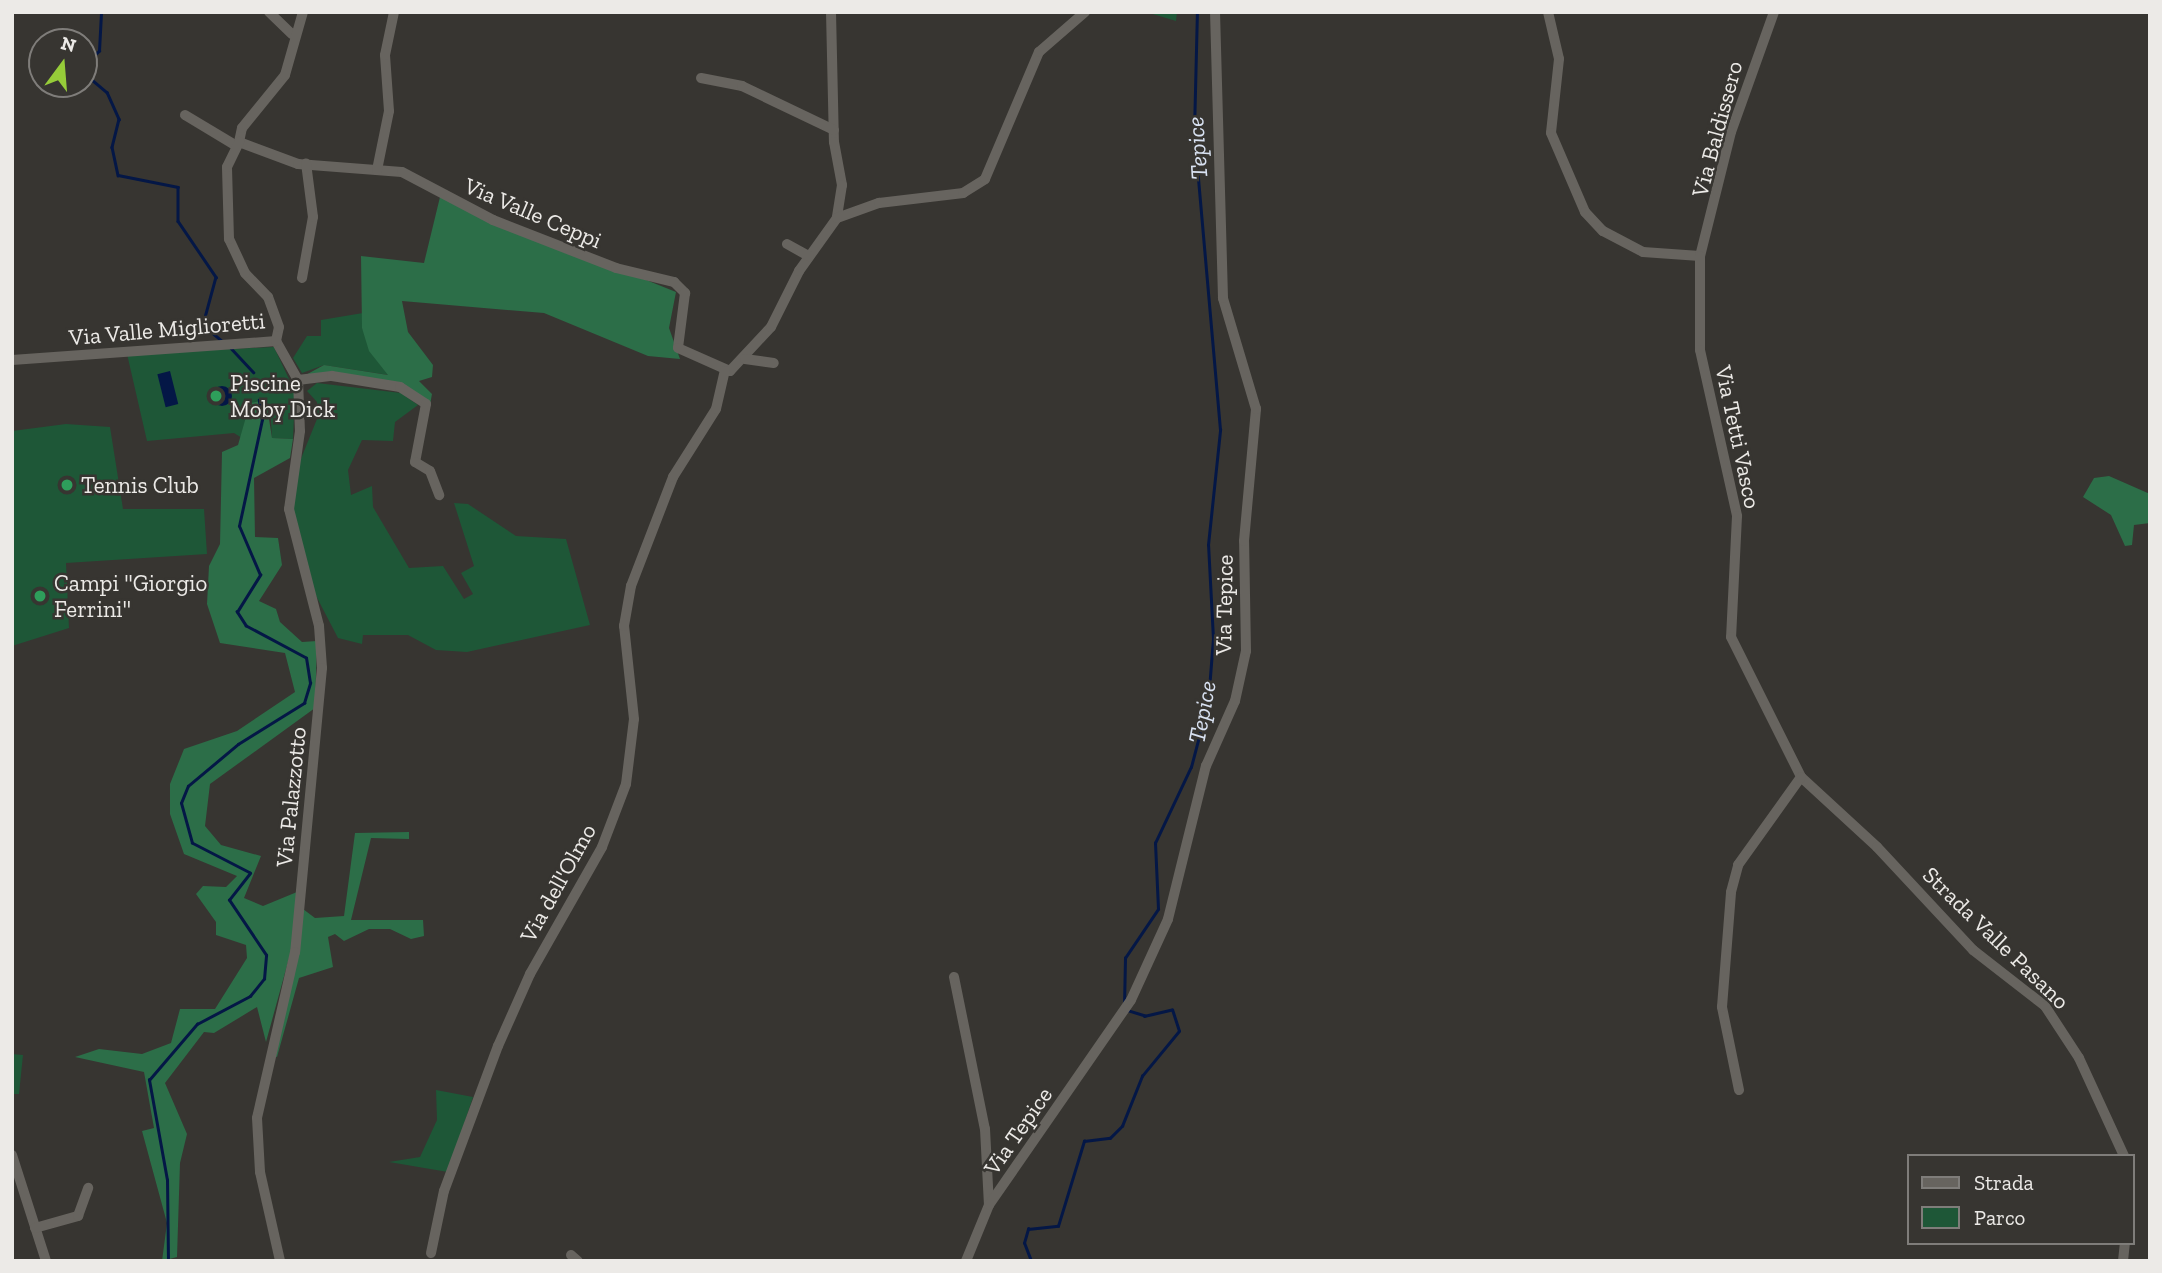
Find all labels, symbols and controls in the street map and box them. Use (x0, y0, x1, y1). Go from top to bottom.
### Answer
north arrow (28, 28, 98, 98)
text: N (58, 31, 78, 57)
street label: Via Baldissero (1686, 58, 1748, 200)
water label: Tepice (1180, 115, 1214, 181)
street label: Via Valle Ceppi (460, 171, 606, 255)
street label: Via Valle Miglioretti (67, 307, 267, 351)
street label: Via Tetti Vasco (1709, 362, 1767, 512)
place label: Piscine Moby Dick (230, 369, 336, 423)
marker: Piscine Moby Dick (208, 388, 224, 404)
place label: Tennis Club (81, 471, 199, 499)
marker: Tennis Club (59, 477, 75, 493)
street label: Via Tepice (1209, 554, 1239, 656)
place label: Campi "Giorgio Ferrini" (54, 569, 207, 623)
marker: Campi "Giorgio Ferrini" (32, 588, 48, 604)
water label: Tepice (1182, 678, 1222, 746)
street label: Via Palazzotto (270, 726, 312, 868)
street label: Via dell'Olmo (514, 819, 602, 947)
street label: Strada Valle Pasano (1917, 861, 2075, 1015)
street label: Via Tepice (978, 1082, 1058, 1180)
legend (1906, 1154, 2134, 1245)
text: Strada (1974, 1170, 2034, 1195)
text: Parco (1974, 1205, 2025, 1230)

